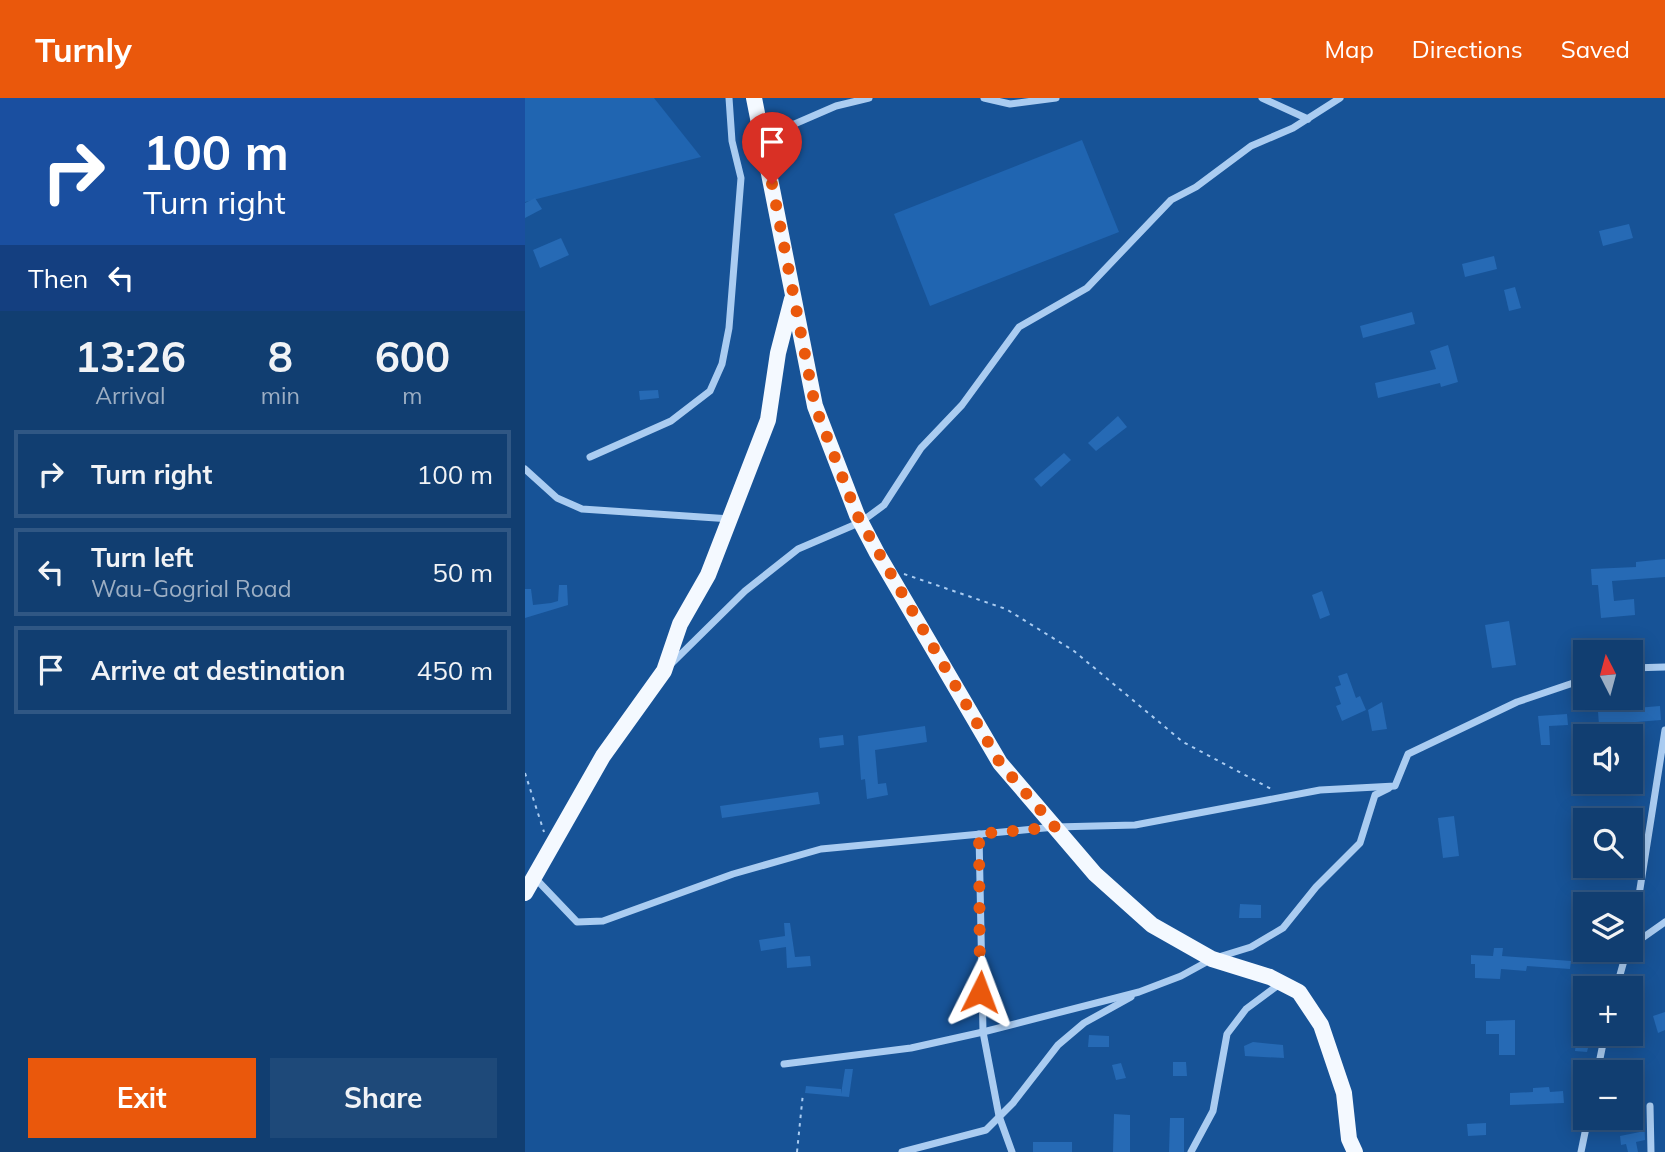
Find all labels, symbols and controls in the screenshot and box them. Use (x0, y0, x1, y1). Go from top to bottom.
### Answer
text: Turnly (35, 29, 132, 70)
text: Map (1324, 34, 1374, 64)
text: Directions (1412, 34, 1523, 64)
text: Saved (1561, 34, 1630, 64)
pin (742, 112, 802, 184)
text: 100 m (143, 121, 289, 182)
icon: arrive (753, 123, 791, 161)
icon: right (28, 126, 119, 217)
text: Turn right (143, 182, 286, 222)
icon: left (102, 259, 140, 297)
text: Then (28, 262, 88, 295)
text: 13:26 (75, 330, 186, 383)
text: 8 (268, 330, 293, 383)
text: 600 (375, 330, 450, 383)
text: Arrival (95, 381, 166, 410)
text: min (261, 381, 300, 410)
text: m (402, 381, 423, 410)
icon: right (32, 455, 70, 493)
text: Turn right (91, 458, 212, 491)
text: 100 m (417, 458, 493, 491)
text: Turn left (91, 541, 193, 574)
icon: left (32, 553, 70, 591)
text: 50 m (432, 556, 493, 589)
text: Wau-Gogrial Road (91, 574, 291, 603)
north arrow (1573, 640, 1643, 710)
map controls (1573, 640, 1643, 1130)
icon: arrive (32, 651, 70, 689)
text: Arrive at destination (91, 654, 346, 687)
text: 450 m (417, 654, 493, 687)
button: sound (1573, 724, 1643, 794)
button: search (1573, 808, 1643, 878)
button: layers (1573, 892, 1643, 962)
position arrow (943, 955, 1017, 1029)
button: + (1573, 976, 1643, 1046)
button: Exit (28, 1058, 256, 1138)
button: Share (270, 1058, 497, 1138)
button: − (1573, 1060, 1643, 1130)

